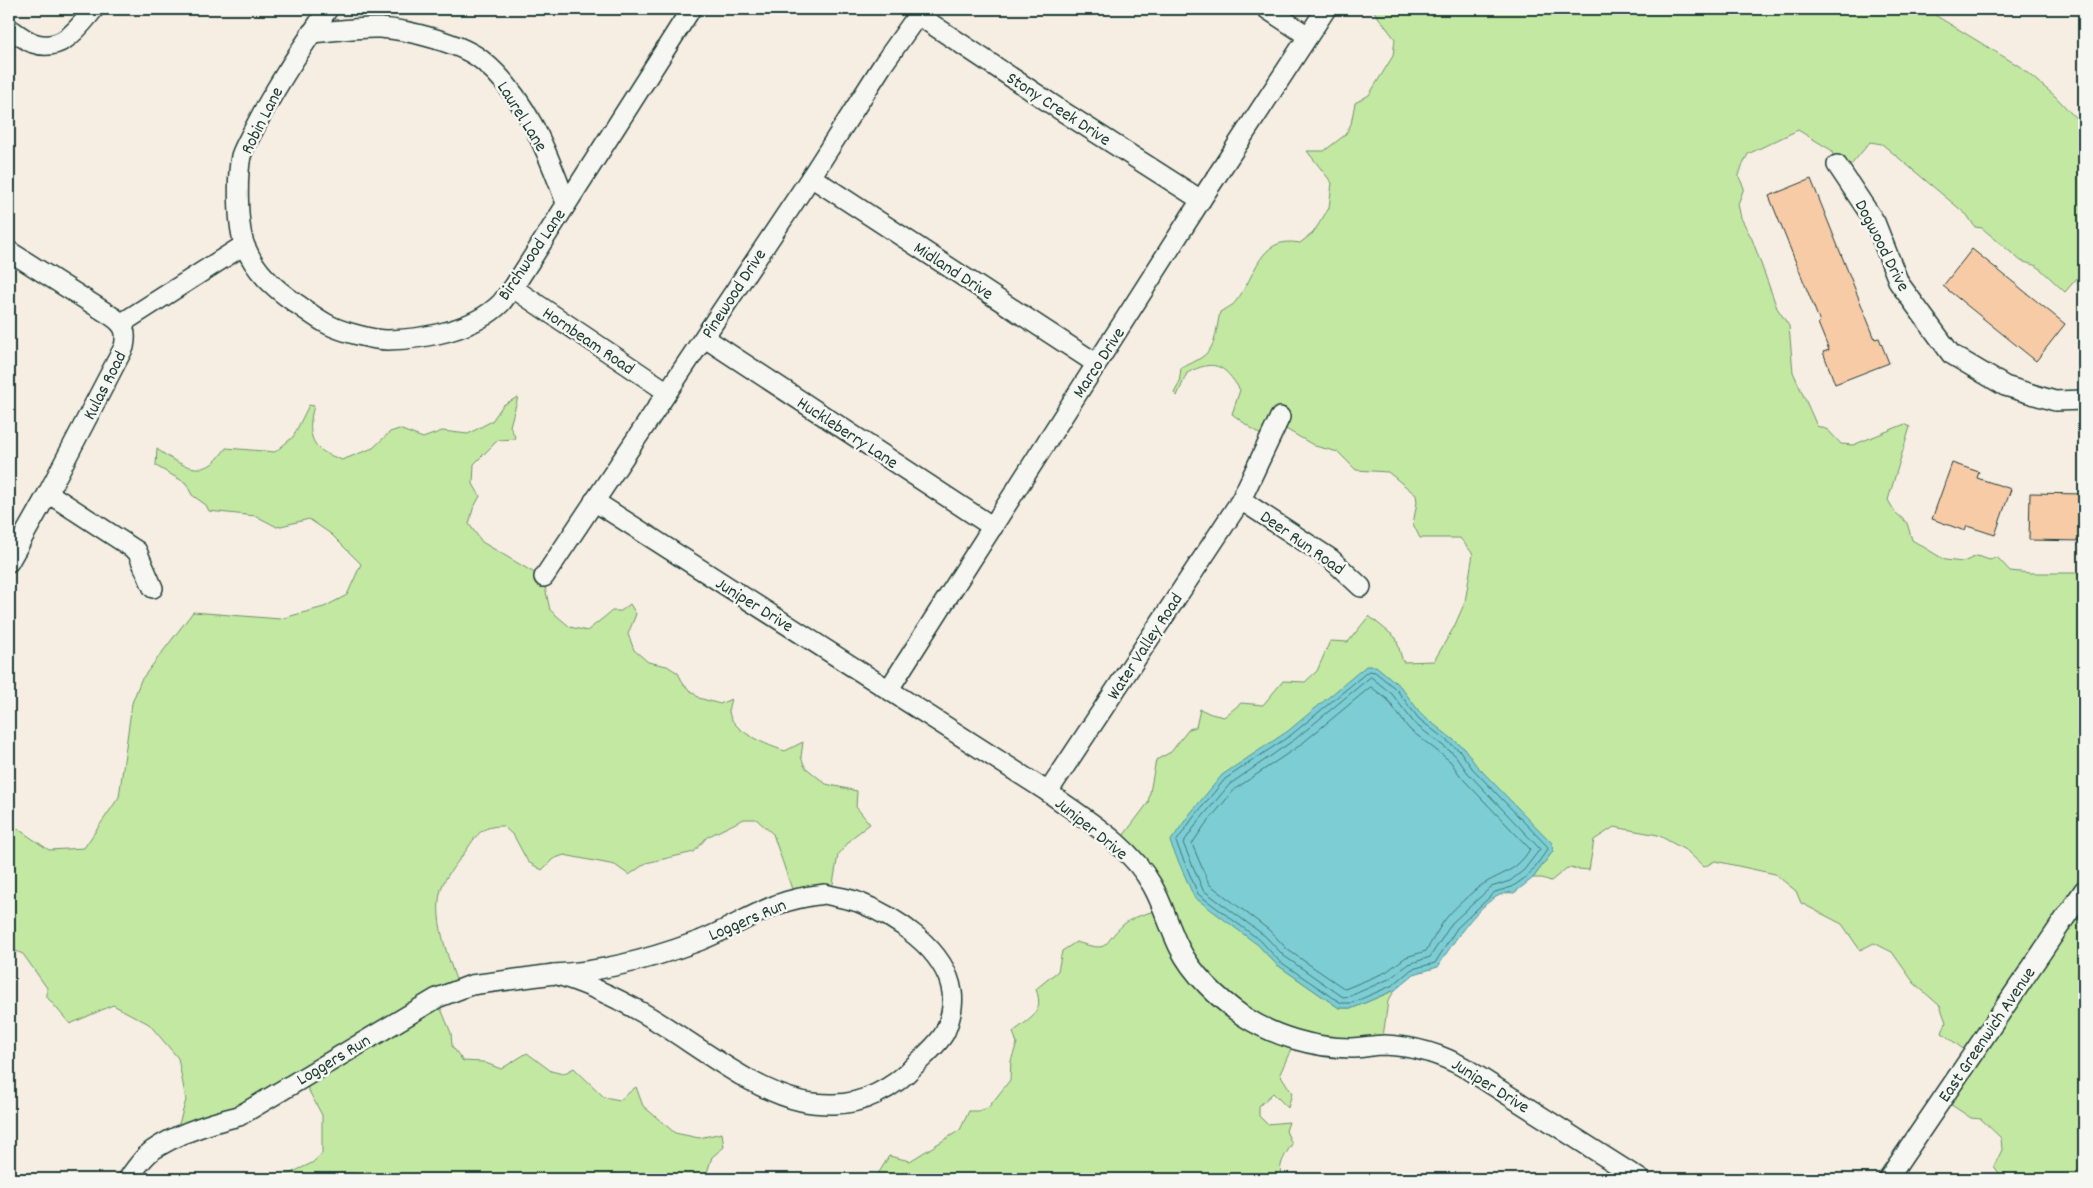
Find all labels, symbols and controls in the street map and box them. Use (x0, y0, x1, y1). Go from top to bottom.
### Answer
street label: Stony Creek Drive (1001, 67, 1115, 153)
street label: Laurel Lane (489, 77, 552, 157)
street label: Robin Lane (236, 83, 291, 159)
street label: Dogwood Drive (1847, 196, 1915, 296)
street label: Birchwood Lane (493, 204, 573, 306)
street label: Midland Drive (908, 237, 997, 307)
street label: Pinewood Drive (697, 244, 774, 344)
street label: Hornbeam Road (536, 302, 639, 382)
street label: Marco Drive (1068, 323, 1132, 404)
street label: Kulas Road (78, 347, 134, 425)
street label: Huckleberry Lane (791, 392, 902, 476)
street label: Deer Run Road (1254, 506, 1349, 583)
street label: Juniper Drive (710, 572, 798, 640)
street label: Water Valley Road (1102, 589, 1190, 706)
street label: Juniper Drive (1049, 793, 1132, 867)
street label: Loggers Run (705, 894, 791, 949)
street label: East Greenwich Avenue (1933, 963, 2043, 1108)
street label: Loggers Run (293, 1029, 376, 1093)
street label: Juniper Drive (1446, 1053, 1534, 1121)

